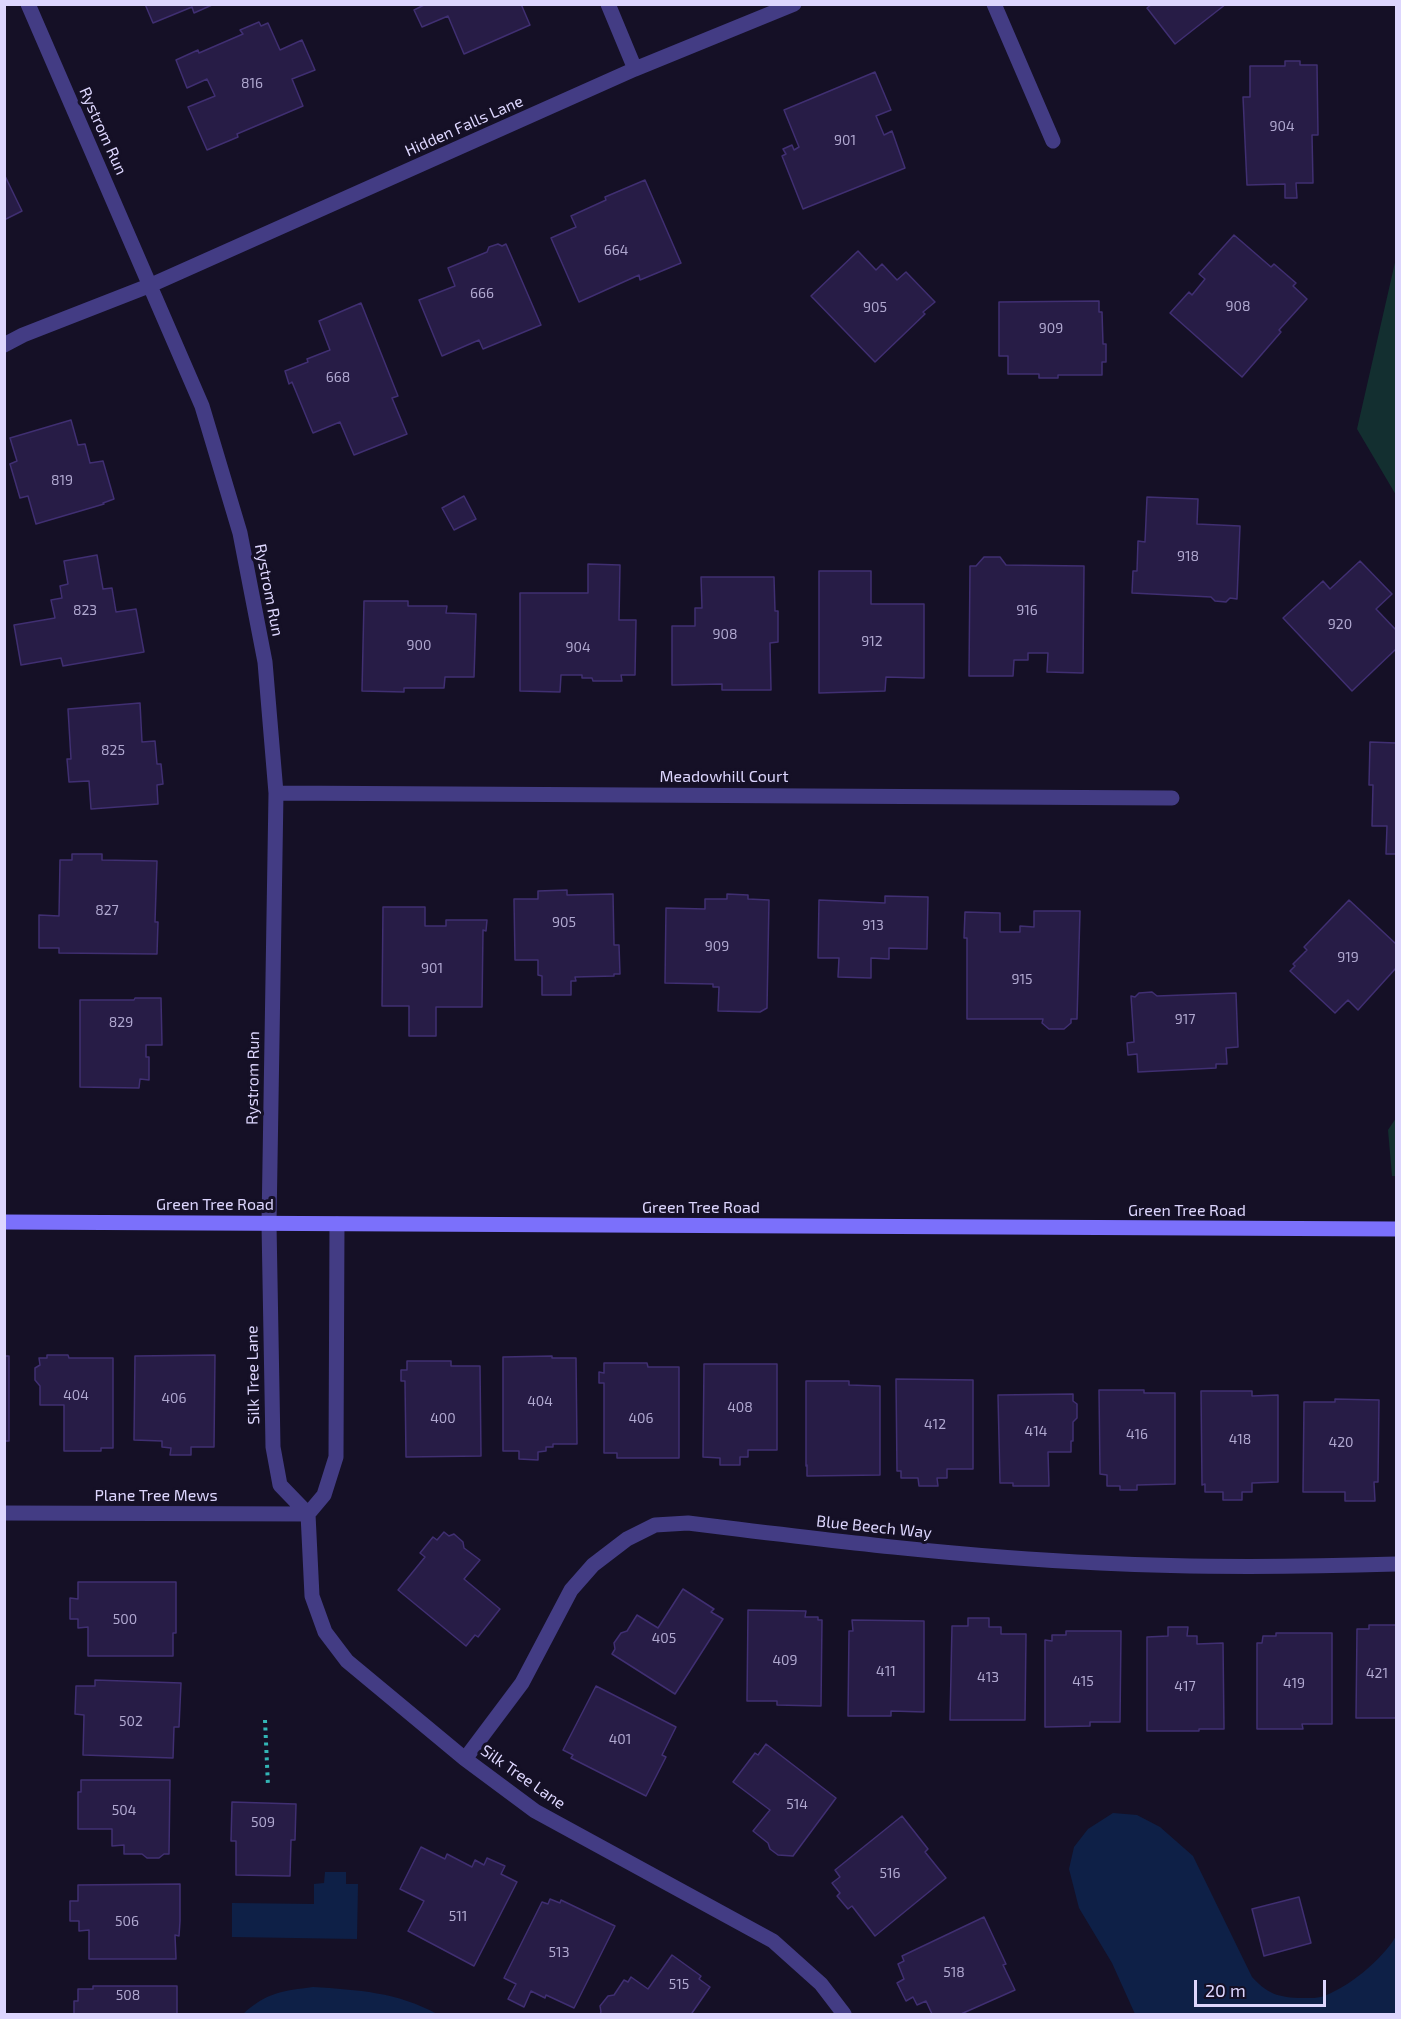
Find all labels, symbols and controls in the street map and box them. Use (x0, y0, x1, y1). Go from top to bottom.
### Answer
house number: 816 (241, 75, 263, 91)
street label: Rystrom Run (75, 84, 131, 178)
street label: Hidden Falls Lane (402, 91, 526, 161)
house number: 904 (1269, 118, 1295, 134)
house number: 901 (834, 132, 856, 148)
house number: 664 (604, 242, 628, 258)
house number: 666 (470, 285, 494, 301)
house number: 908 (1226, 298, 1250, 314)
house number: 905 (863, 299, 887, 315)
house number: 909 (1039, 320, 1063, 336)
house number: 668 (326, 369, 350, 385)
house number: 819 (51, 472, 73, 488)
street label: Rystrom Run (251, 542, 287, 638)
house number: 918 (1177, 548, 1199, 564)
house number: 823 (73, 602, 97, 618)
house number: 916 (1016, 602, 1038, 618)
house number: 920 (1328, 616, 1352, 632)
house number: 908 (713, 626, 737, 642)
house number: 912 (861, 633, 883, 649)
house number: 900 (407, 637, 431, 653)
house number: 904 (565, 639, 591, 655)
house number: 825 (101, 742, 125, 758)
street label: Meadowhill Court (660, 767, 788, 787)
house number: 827 (95, 902, 119, 918)
house number: 905 (552, 914, 576, 930)
house number: 913 (862, 917, 884, 933)
house number: 909 (705, 938, 729, 954)
house number: 919 (1337, 949, 1359, 965)
house number: 901 (421, 960, 443, 976)
house number: 915 (1011, 971, 1033, 987)
house number: 917 (1175, 1011, 1195, 1027)
house number: 829 (109, 1014, 133, 1030)
street label: Rystrom Run (243, 1031, 263, 1125)
street label: Green Tree Road (156, 1195, 274, 1215)
street label: Green Tree Road (642, 1198, 760, 1218)
street label: Green Tree Road (1128, 1201, 1246, 1221)
street label: Silk Tree Lane (243, 1325, 263, 1425)
house number: 404 (63, 1387, 89, 1403)
house number: 406 (161, 1390, 187, 1406)
house number: 404 (527, 1393, 553, 1409)
house number: 408 (727, 1399, 753, 1415)
house number: 400 (430, 1410, 456, 1426)
house number: 406 (628, 1410, 654, 1426)
house number: 412 (924, 1416, 946, 1432)
house number: 414 (1025, 1423, 1047, 1439)
house number: 416 (1126, 1426, 1148, 1442)
house number: 418 (1229, 1431, 1251, 1447)
house number: 420 (1329, 1434, 1353, 1450)
street label: Plane Tree Mews (94, 1486, 218, 1506)
street label: Blue Beech Way (815, 1511, 933, 1543)
house number: 500 (113, 1611, 137, 1627)
house number: 405 (652, 1630, 676, 1646)
house number: 409 (772, 1652, 798, 1668)
house number: 411 (876, 1663, 896, 1679)
house number: 421 (1366, 1665, 1388, 1681)
house number: 413 (977, 1669, 999, 1685)
house number: 415 (1072, 1673, 1094, 1689)
house number: 419 (1283, 1675, 1305, 1691)
house number: 417 (1174, 1678, 1196, 1694)
house number: 502 (119, 1713, 143, 1729)
house number: 401 (609, 1731, 631, 1747)
street label: Silk Tree Lane (477, 1741, 569, 1813)
house number: 514 (786, 1796, 808, 1812)
house number: 504 (112, 1802, 136, 1818)
house number: 509 (251, 1814, 275, 1830)
house number: 516 (879, 1865, 901, 1881)
house number: 511 (449, 1908, 467, 1924)
house number: 506 (115, 1913, 139, 1929)
house number: 513 (549, 1944, 569, 1960)
house number: 518 (943, 1964, 965, 1980)
scale bar (1197, 1968, 1329, 2006)
house number: 515 (669, 1976, 689, 1992)
text: 20 m (1205, 1979, 1246, 2001)
house number: 508 (116, 1987, 140, 2003)

